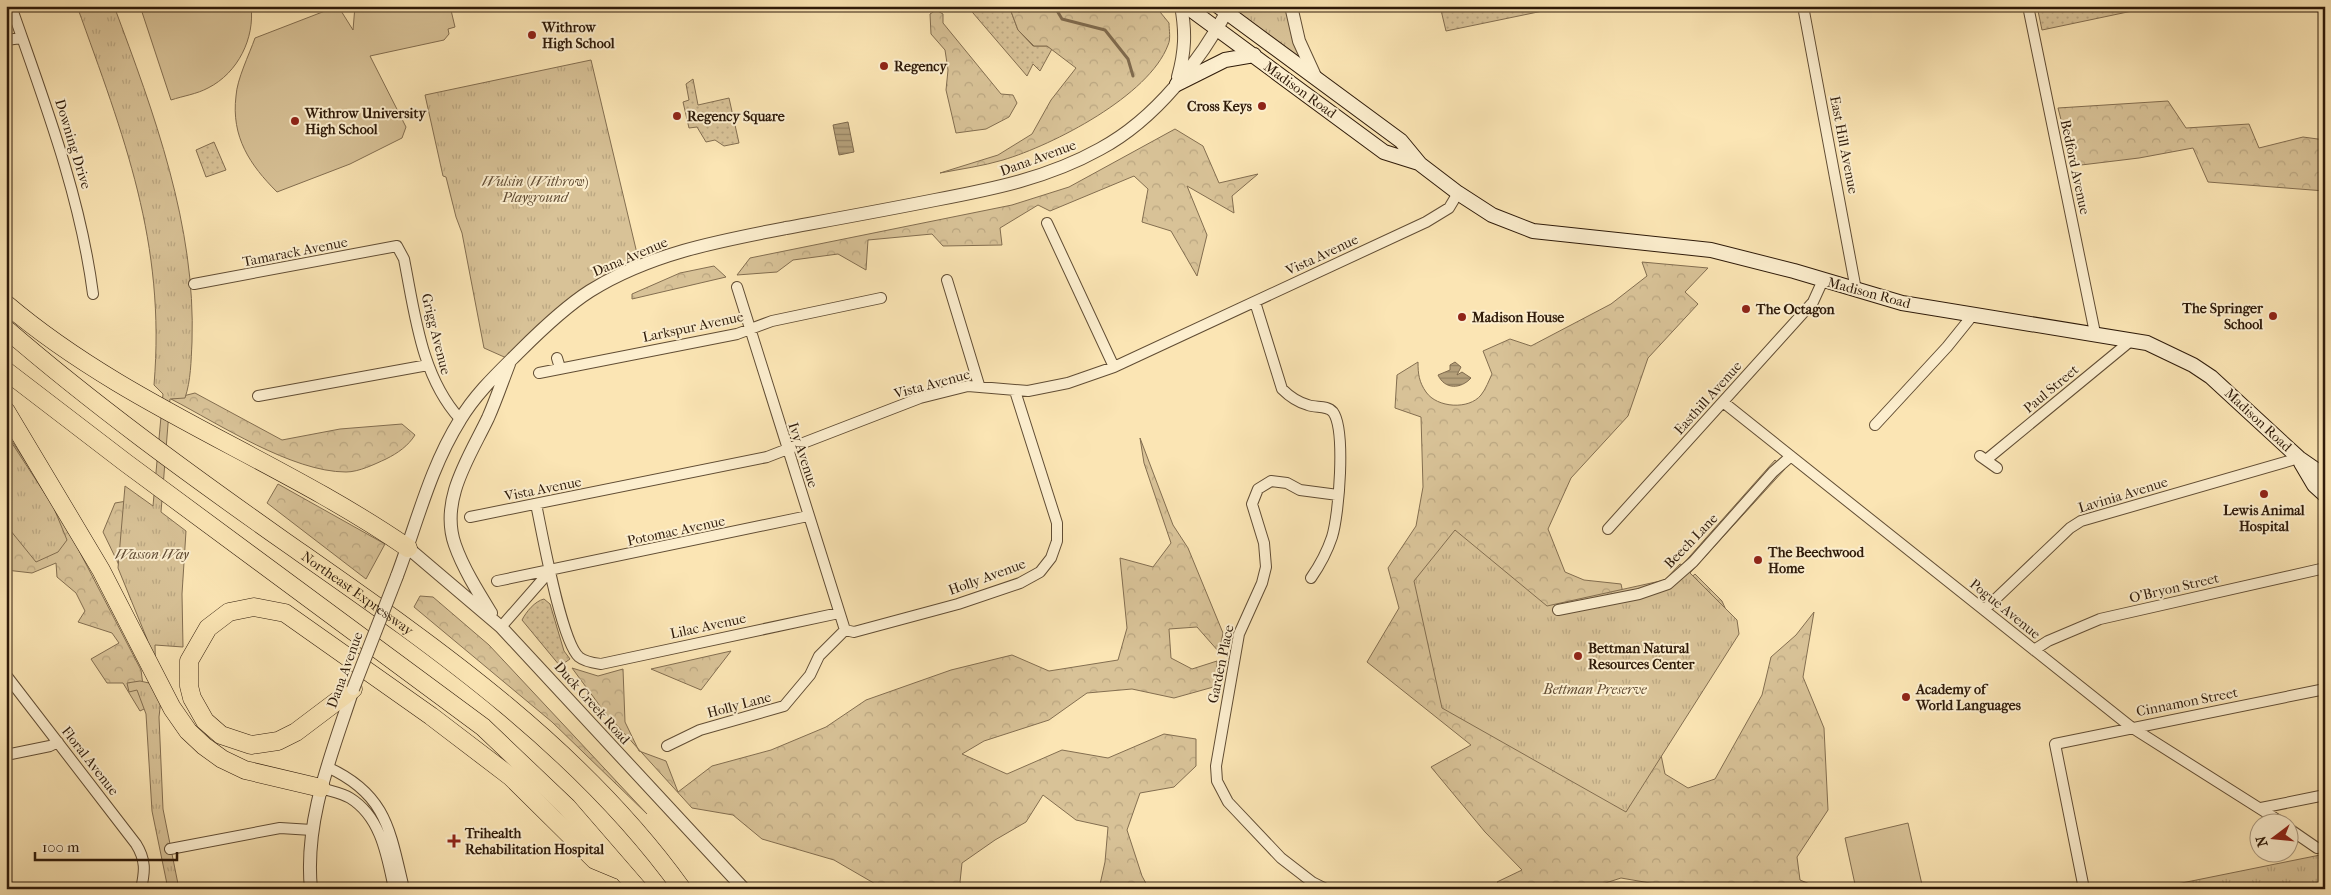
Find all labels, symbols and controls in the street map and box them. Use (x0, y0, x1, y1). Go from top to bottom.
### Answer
place label: Withrow High School (541, 19, 615, 52)
marker: Withrow High School (526, 29, 538, 41)
place label: Regency (894, 58, 948, 75)
street label: Madison Road (1260, 58, 1340, 122)
marker: Regency (878, 60, 890, 72)
street label: East Hill Avenue (1826, 95, 1862, 195)
street label: Downing Drive (51, 97, 95, 191)
place label: Cross Keys (1187, 98, 1253, 115)
marker: Cross Keys (1256, 100, 1268, 112)
place label: Withrow University High School (304, 105, 427, 138)
place label: Regency Square (687, 108, 785, 125)
marker: Regency Square (671, 110, 683, 122)
marker: Withrow University High School (289, 115, 301, 127)
street label: Bedford Avenue (2057, 118, 2093, 216)
street label: Dana Avenue (998, 136, 1079, 180)
park label: Wulsin (Withrow) Playground (482, 173, 588, 206)
street label: Vista Avenue (1282, 231, 1361, 280)
street label: Tamarack Avenue (241, 233, 349, 271)
street label: Dana Avenue (590, 234, 670, 280)
street label: Madison Road (1825, 274, 1913, 312)
street label: Grigg Avenue (418, 292, 454, 376)
place label: The Springer School (2181, 300, 2264, 333)
place label: The Octagon (1755, 301, 1836, 318)
marker: The Octagon (1740, 303, 1752, 315)
street label: Larkspur Avenue (641, 308, 745, 346)
place label: Madison House (1471, 309, 1564, 326)
marker: The Springer School (2267, 310, 2279, 322)
marker: Madison House (1456, 311, 1468, 323)
street label: Easthill Avenue (1671, 358, 1746, 438)
street label: Paul Street (2020, 361, 2082, 417)
street label: Vista Avenue (891, 366, 972, 403)
street label: Madison Road (2221, 385, 2295, 456)
street label: Ivy Avenue (784, 420, 822, 490)
street label: Vista Avenue (502, 473, 583, 505)
street label: Lavinia Avenue (2076, 473, 2170, 517)
marker: Lewis Animal Hospital (2258, 488, 2270, 500)
place label: Lewis Animal Hospital (2223, 502, 2305, 535)
street label: Beech Lane (1661, 510, 1721, 572)
street label: Potomac Avenue (625, 512, 727, 550)
place label: The Beechwood Home (1767, 544, 1865, 577)
park label: Wasson Way (115, 546, 190, 563)
street label: Northeast Expressway (298, 548, 417, 639)
marker: The Beechwood Home (1752, 554, 1764, 566)
street label: Holly Avenue (946, 555, 1028, 599)
street label: O’Bryon Street (2128, 569, 2220, 607)
street label: Pogue Avenue (1966, 575, 2044, 643)
street label: Lilac Avenue (668, 610, 748, 642)
street label: Garden Place (1204, 623, 1238, 705)
street label: Dana Avenue (323, 629, 367, 710)
place label: Bettman Natural Resources Center (1588, 640, 1695, 673)
marker: Bettman Natural Resources Center (1572, 650, 1584, 662)
street label: Duck Creek Road (550, 658, 634, 748)
park label: Bettman Preserve (1542, 681, 1647, 698)
place label: Academy of World Languages (1915, 681, 2022, 714)
street label: Cinnamon Street (2135, 684, 2239, 720)
street label: Holly Lane (705, 688, 773, 722)
marker: Academy of World Languages (1900, 691, 1912, 703)
street label: Floral Avenue (58, 723, 122, 799)
north arrow (2248, 812, 2298, 862)
place label: Trihealth Rehabilitation Hospital (464, 825, 604, 858)
scale bar (35, 830, 178, 862)
marker: Trihealth Rehabilitation Hospital (447, 834, 461, 848)
text: N (2252, 834, 2272, 849)
text: 100 m (42, 838, 80, 856)

